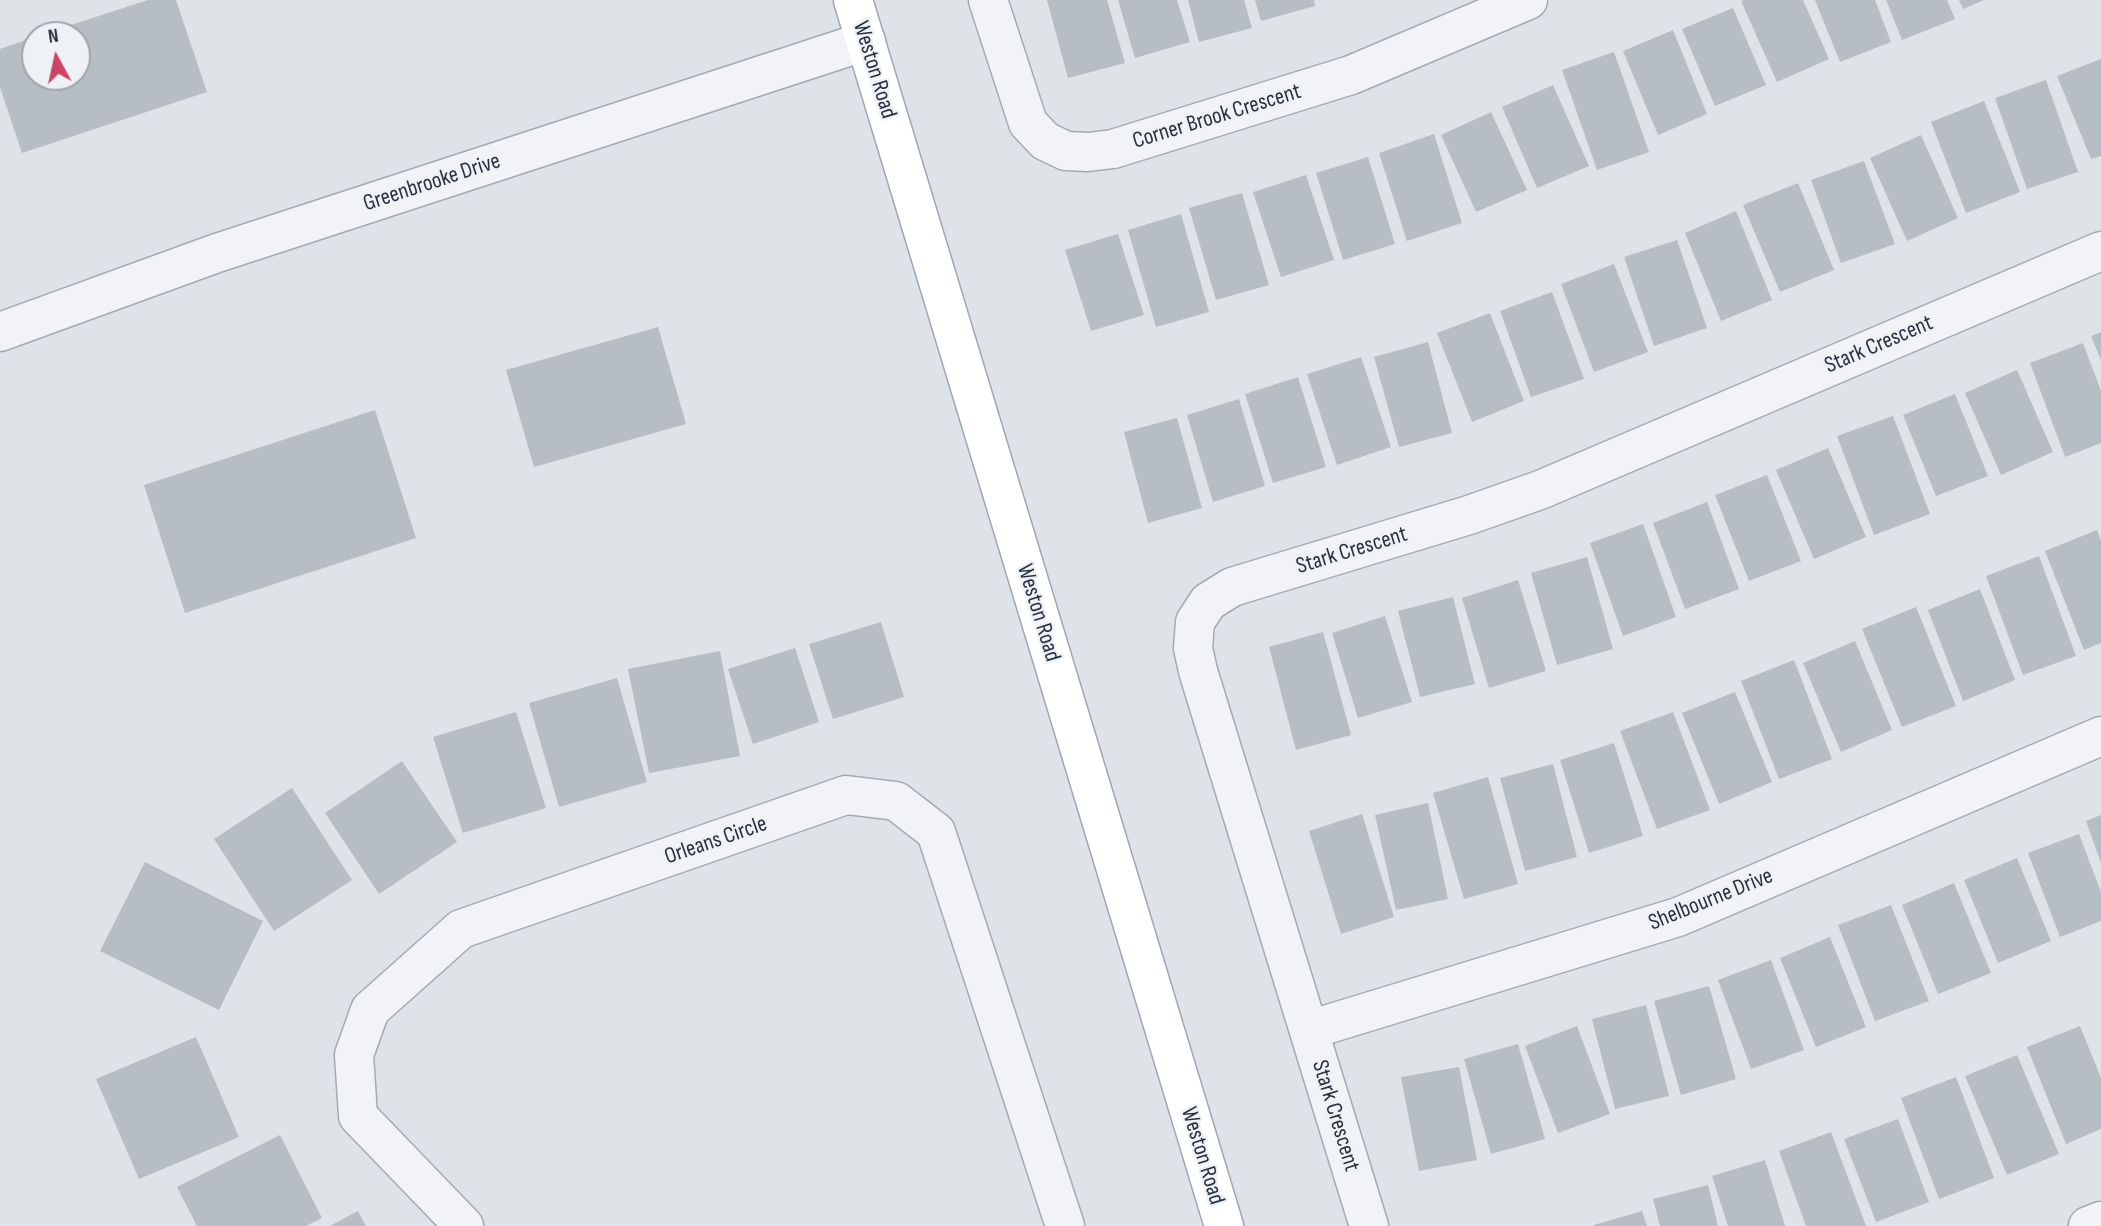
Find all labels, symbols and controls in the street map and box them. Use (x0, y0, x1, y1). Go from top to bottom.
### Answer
street label: Weston Road (846, 18, 902, 122)
north arrow (21, 21, 91, 91)
text: N (47, 25, 60, 49)
street label: Corner Brook Crescent (1129, 78, 1305, 156)
street label: Greenbrooke Drive (360, 148, 504, 218)
street label: Stark Crescent (1821, 310, 1937, 380)
street label: Stark Crescent (1293, 521, 1411, 581)
street label: Weston Road (1010, 561, 1066, 665)
street label: Orleans Circle (661, 811, 771, 871)
street label: Shelbourne Drive (1645, 863, 1777, 937)
street label: Stark Crescent (1305, 1057, 1365, 1175)
street label: Weston Road (1174, 1104, 1230, 1208)

